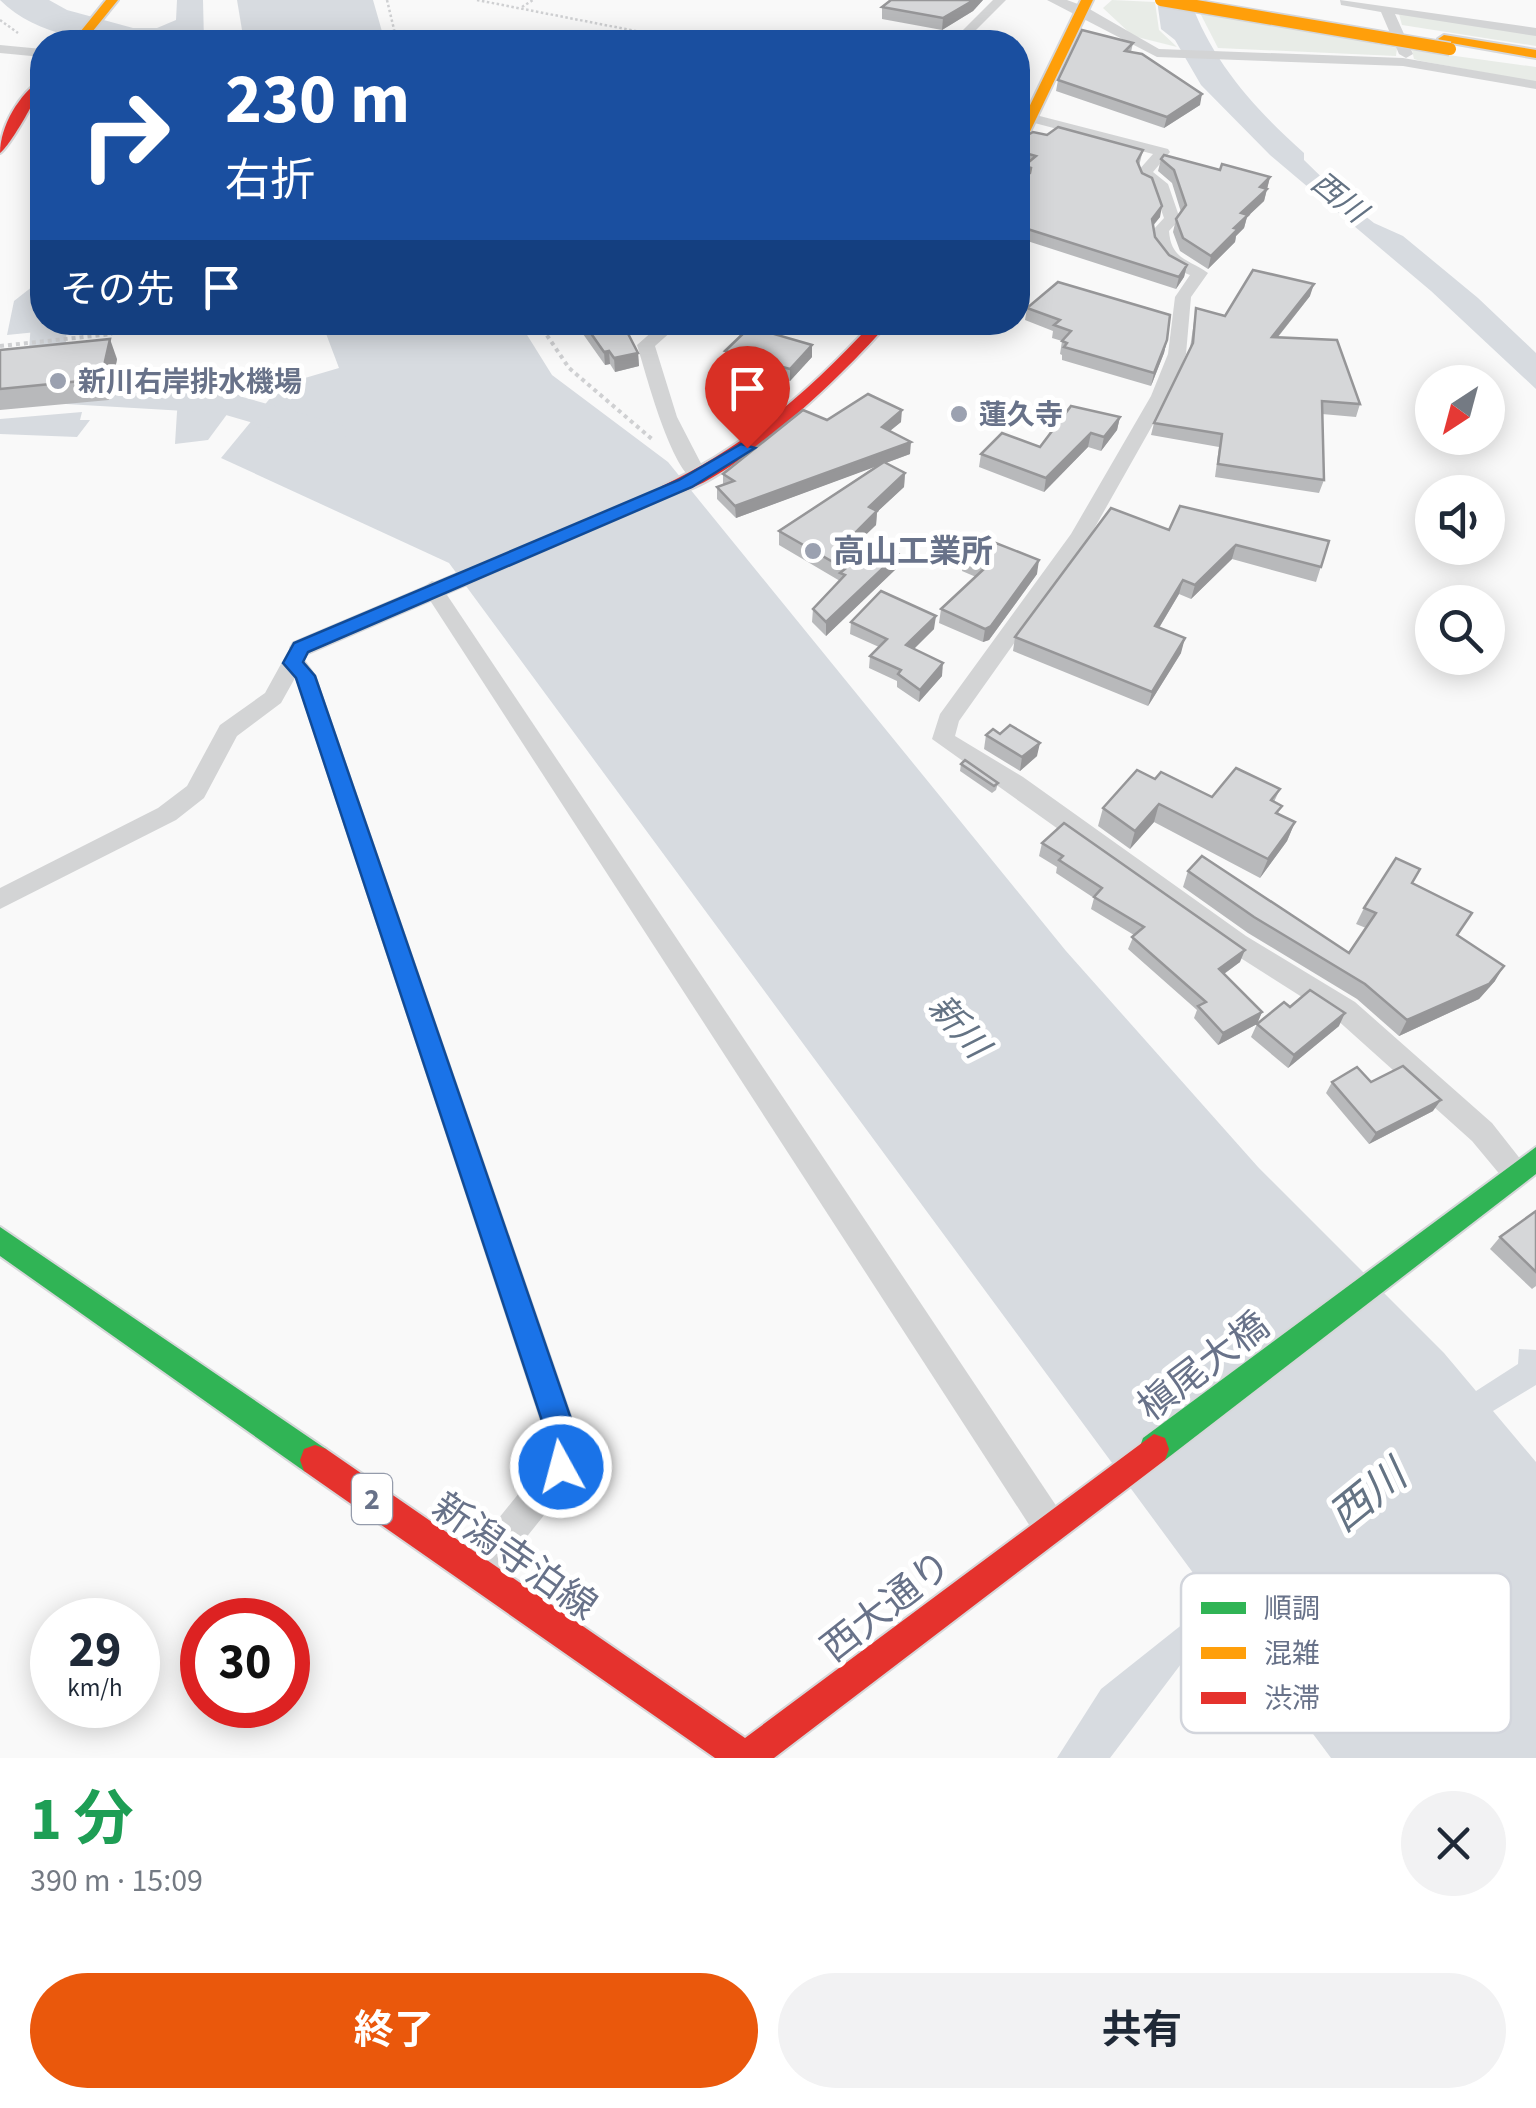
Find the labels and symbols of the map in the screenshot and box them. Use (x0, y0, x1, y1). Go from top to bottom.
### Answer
water label: 西川 (1302, 162, 1378, 235)
pin (705, 346, 790, 449)
place label: 新川右岸排水機場 (78, 362, 302, 402)
north arrow (1415, 365, 1505, 455)
marker: 新川右岸排水機場 (47, 370, 69, 392)
place label: 蓮久寺 (979, 395, 1063, 435)
marker: 蓮久寺 (948, 403, 970, 425)
place label: 高山工業所 (833, 529, 993, 575)
marker: 高山工業所 (802, 540, 824, 562)
water label: 新川 (916, 984, 1003, 1072)
street label: 槇尾大橋 (1127, 1299, 1281, 1434)
position arrow (509, 1415, 613, 1519)
water label: 西川 (1317, 1444, 1423, 1546)
road number: 2 (352, 1474, 392, 1524)
street label: 新潟寺泊線 (421, 1480, 608, 1633)
street label: 西大通り (810, 1539, 963, 1675)
legend (1181, 1573, 1511, 1733)
text: 順調 (1264, 1589, 1320, 1629)
speed limit sign: 30 (180, 1598, 310, 1728)
text: 混雑 (1264, 1634, 1320, 1674)
text: 渋滞 (1264, 1679, 1320, 1719)

